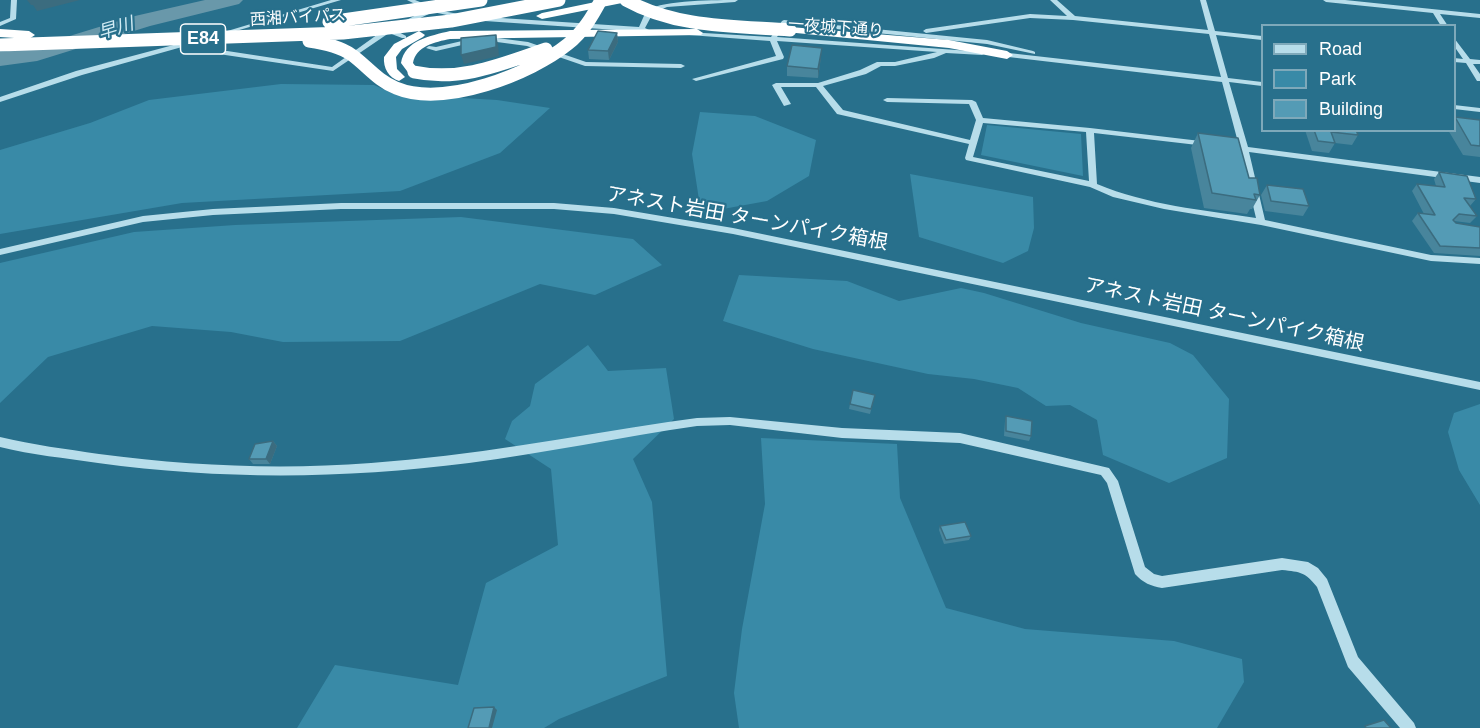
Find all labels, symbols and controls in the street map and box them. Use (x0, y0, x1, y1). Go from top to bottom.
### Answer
street label: 西湘バイパス (250, 6, 346, 30)
water label: 早川 (96, 13, 136, 45)
street label: 一夜城下通り (787, 15, 885, 41)
road number: E84 (180, 24, 226, 54)
legend (1261, 24, 1456, 132)
text: Road (1319, 39, 1362, 59)
text: Park (1319, 69, 1356, 89)
text: Building (1319, 99, 1383, 119)
street label: アネスト岩田 ターンパイク箱根 (604, 182, 890, 256)
street label: アネスト岩田 ターンパイク箱根 (1082, 274, 1366, 356)

